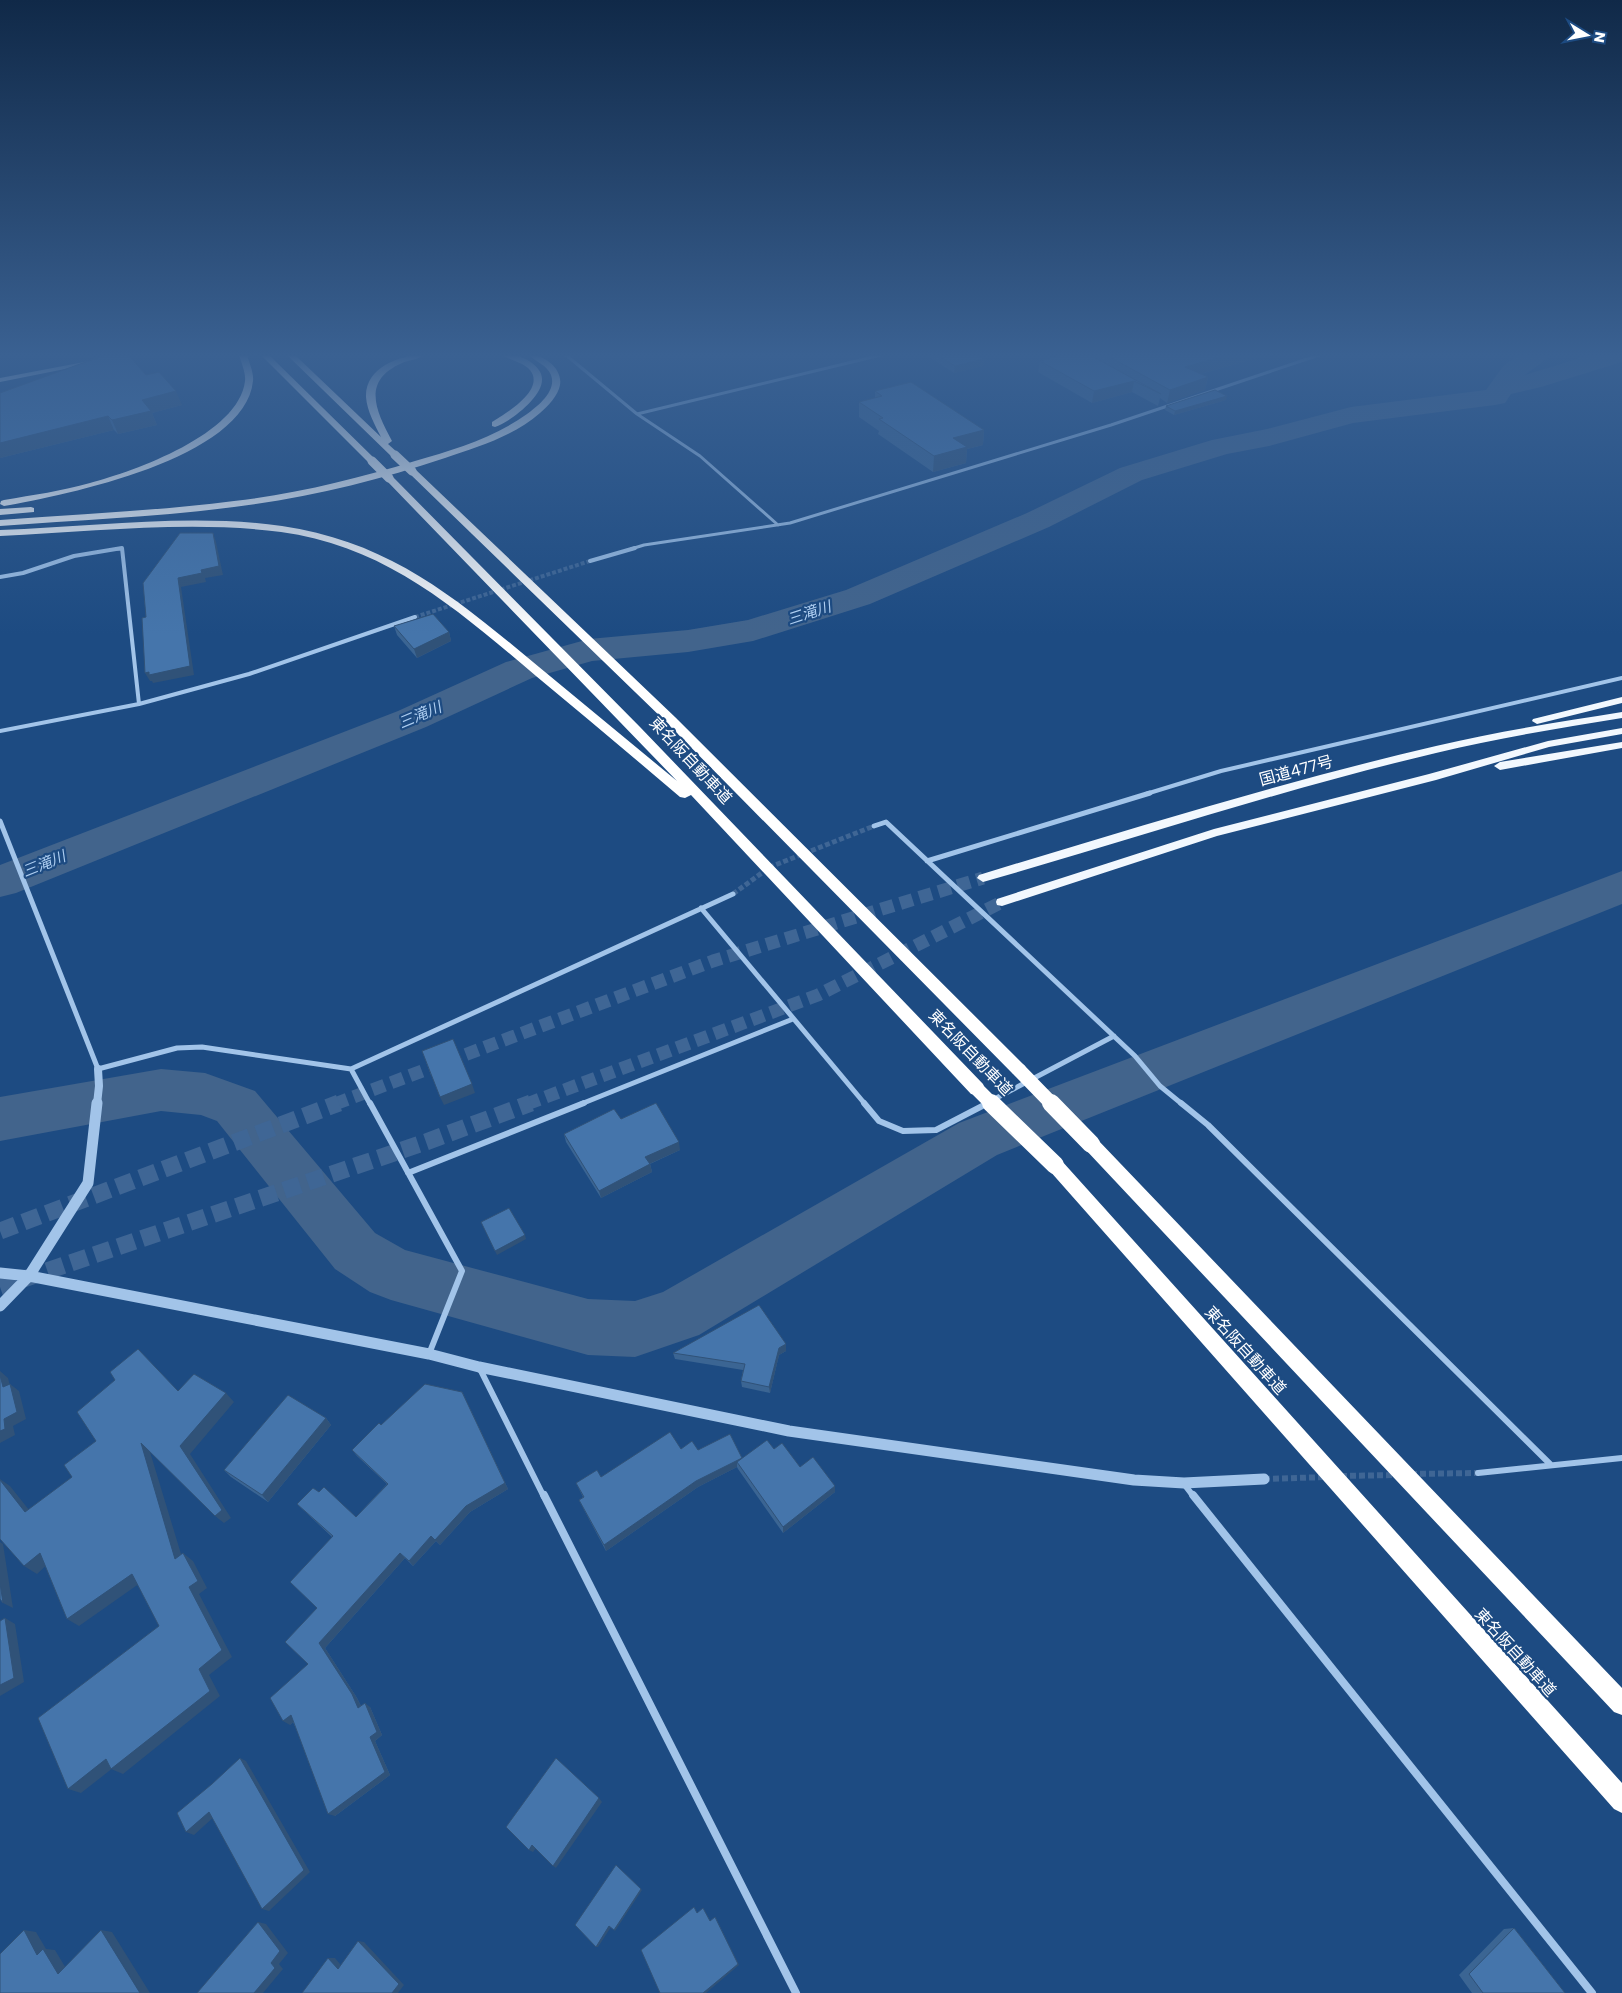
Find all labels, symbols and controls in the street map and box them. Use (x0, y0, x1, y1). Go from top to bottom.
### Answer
north arrow (1562, 10, 1612, 60)
text: N (1589, 30, 1611, 44)
water label: 三滝川 (784, 595, 835, 629)
water label: 三滝川 (395, 695, 446, 733)
street label: 東名阪自動車道 (644, 712, 737, 809)
street label: 国道477号 (1257, 750, 1336, 791)
water label: 三滝川 (19, 845, 70, 882)
street label: 東名阪自動車道 (923, 1004, 1018, 1101)
street label: 東名阪自動車道 (1200, 1301, 1292, 1400)
street label: 東名阪自動車道 (1470, 1603, 1562, 1702)

